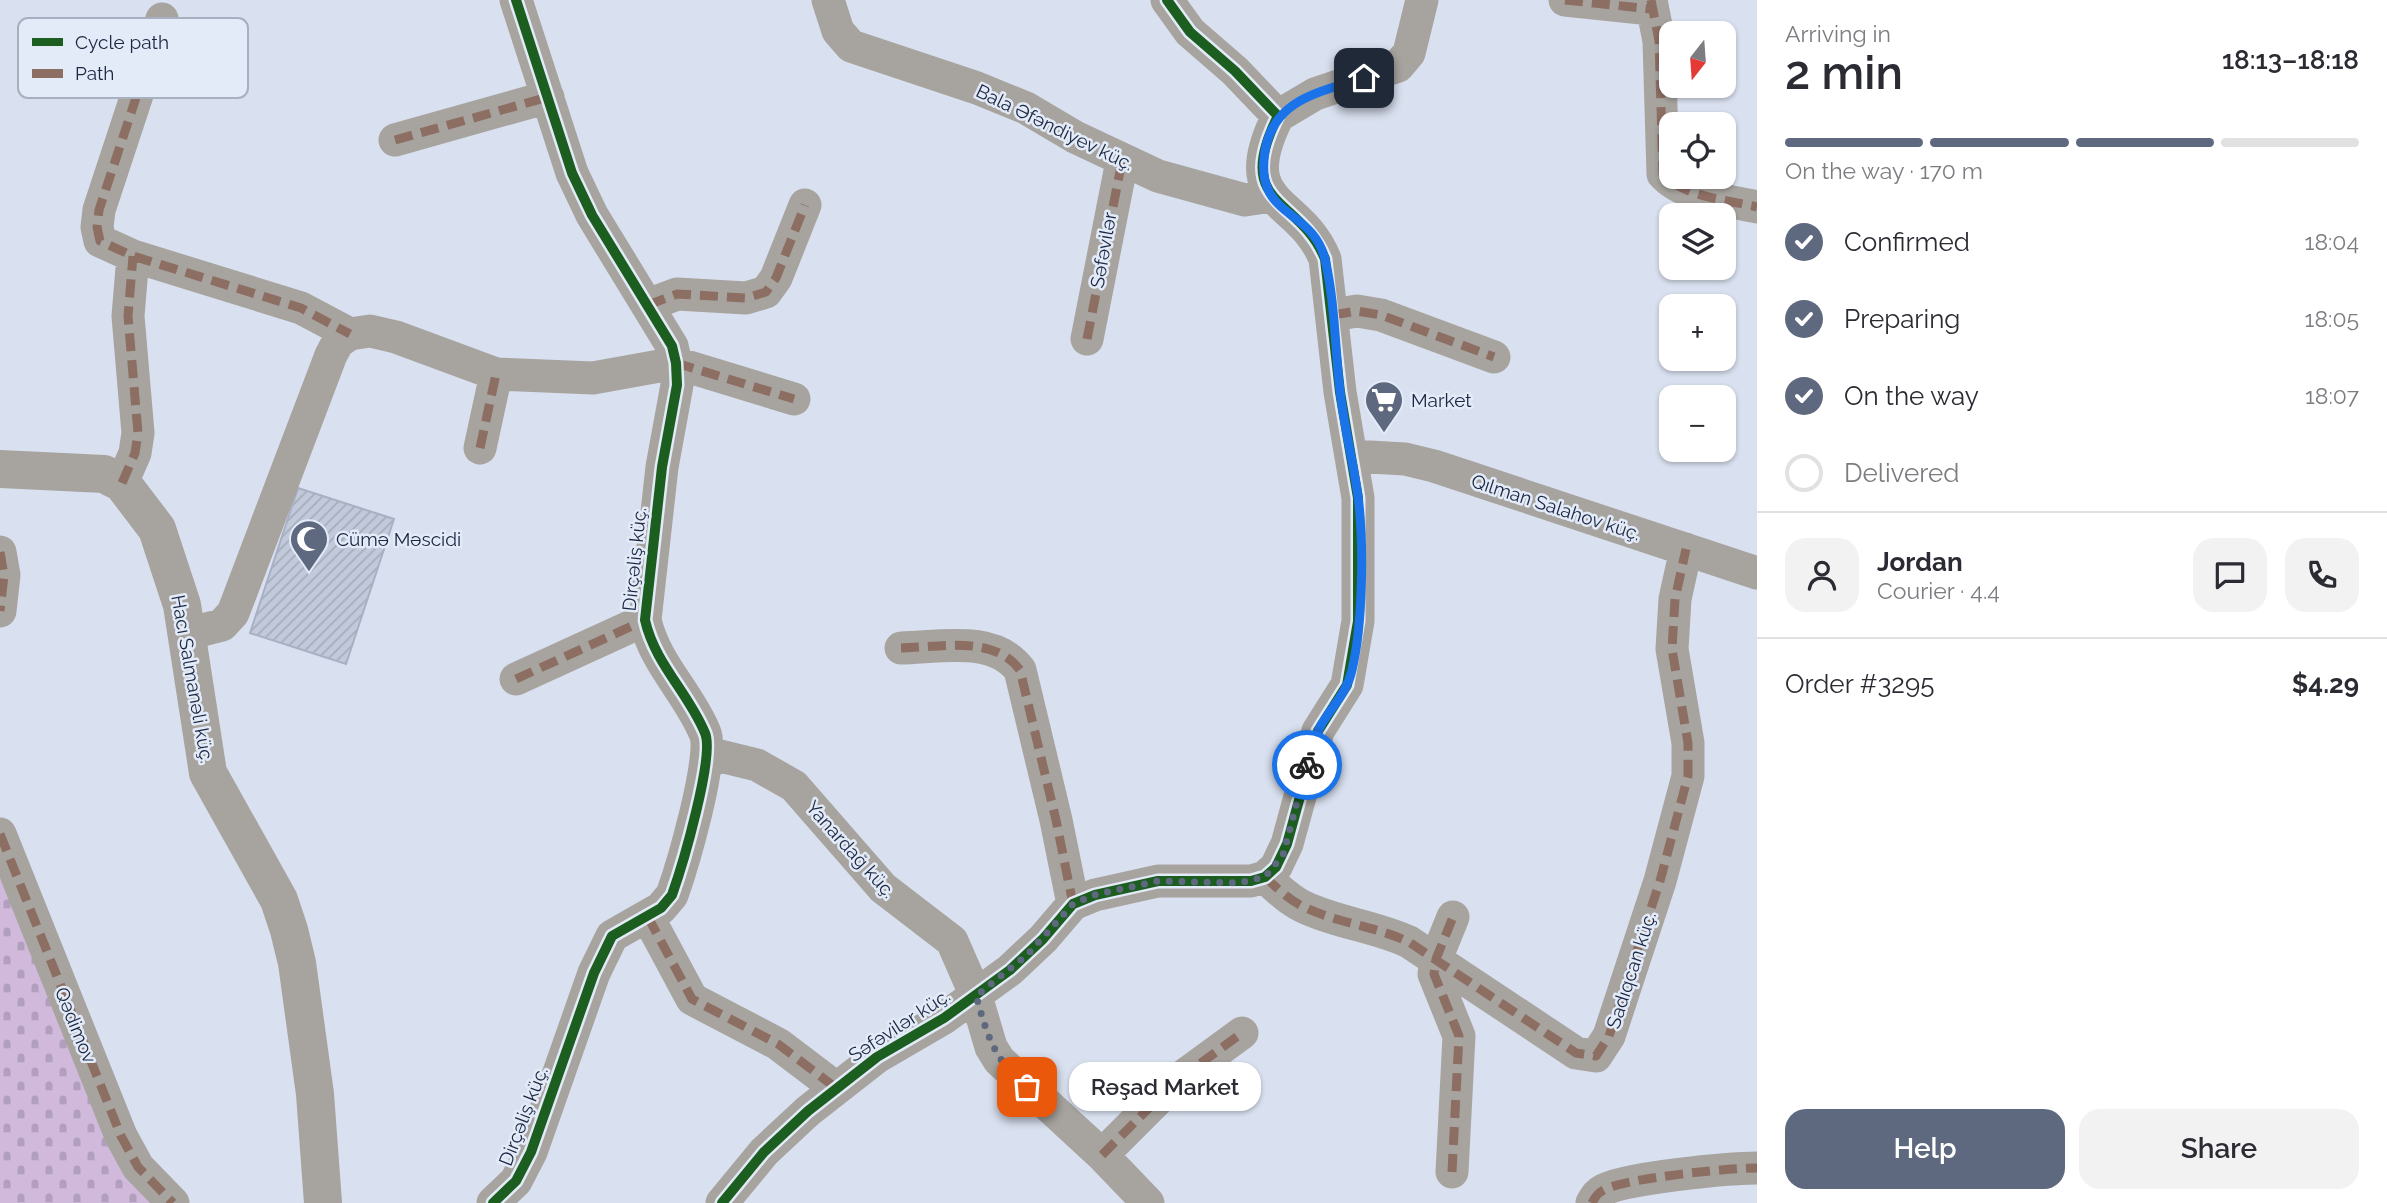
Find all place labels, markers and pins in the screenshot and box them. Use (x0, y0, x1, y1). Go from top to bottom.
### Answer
pin (1334, 48, 1394, 108)
supermarket icon: Market (1363, 379, 1405, 434)
place label: Market (1411, 389, 1472, 411)
mosque icon: Cümə Məscidi (288, 518, 330, 573)
place label: Cümə Məscidi (336, 528, 461, 550)
pin (997, 1057, 1057, 1117)
callout: Rəşad Market (1069, 1062, 1262, 1112)

